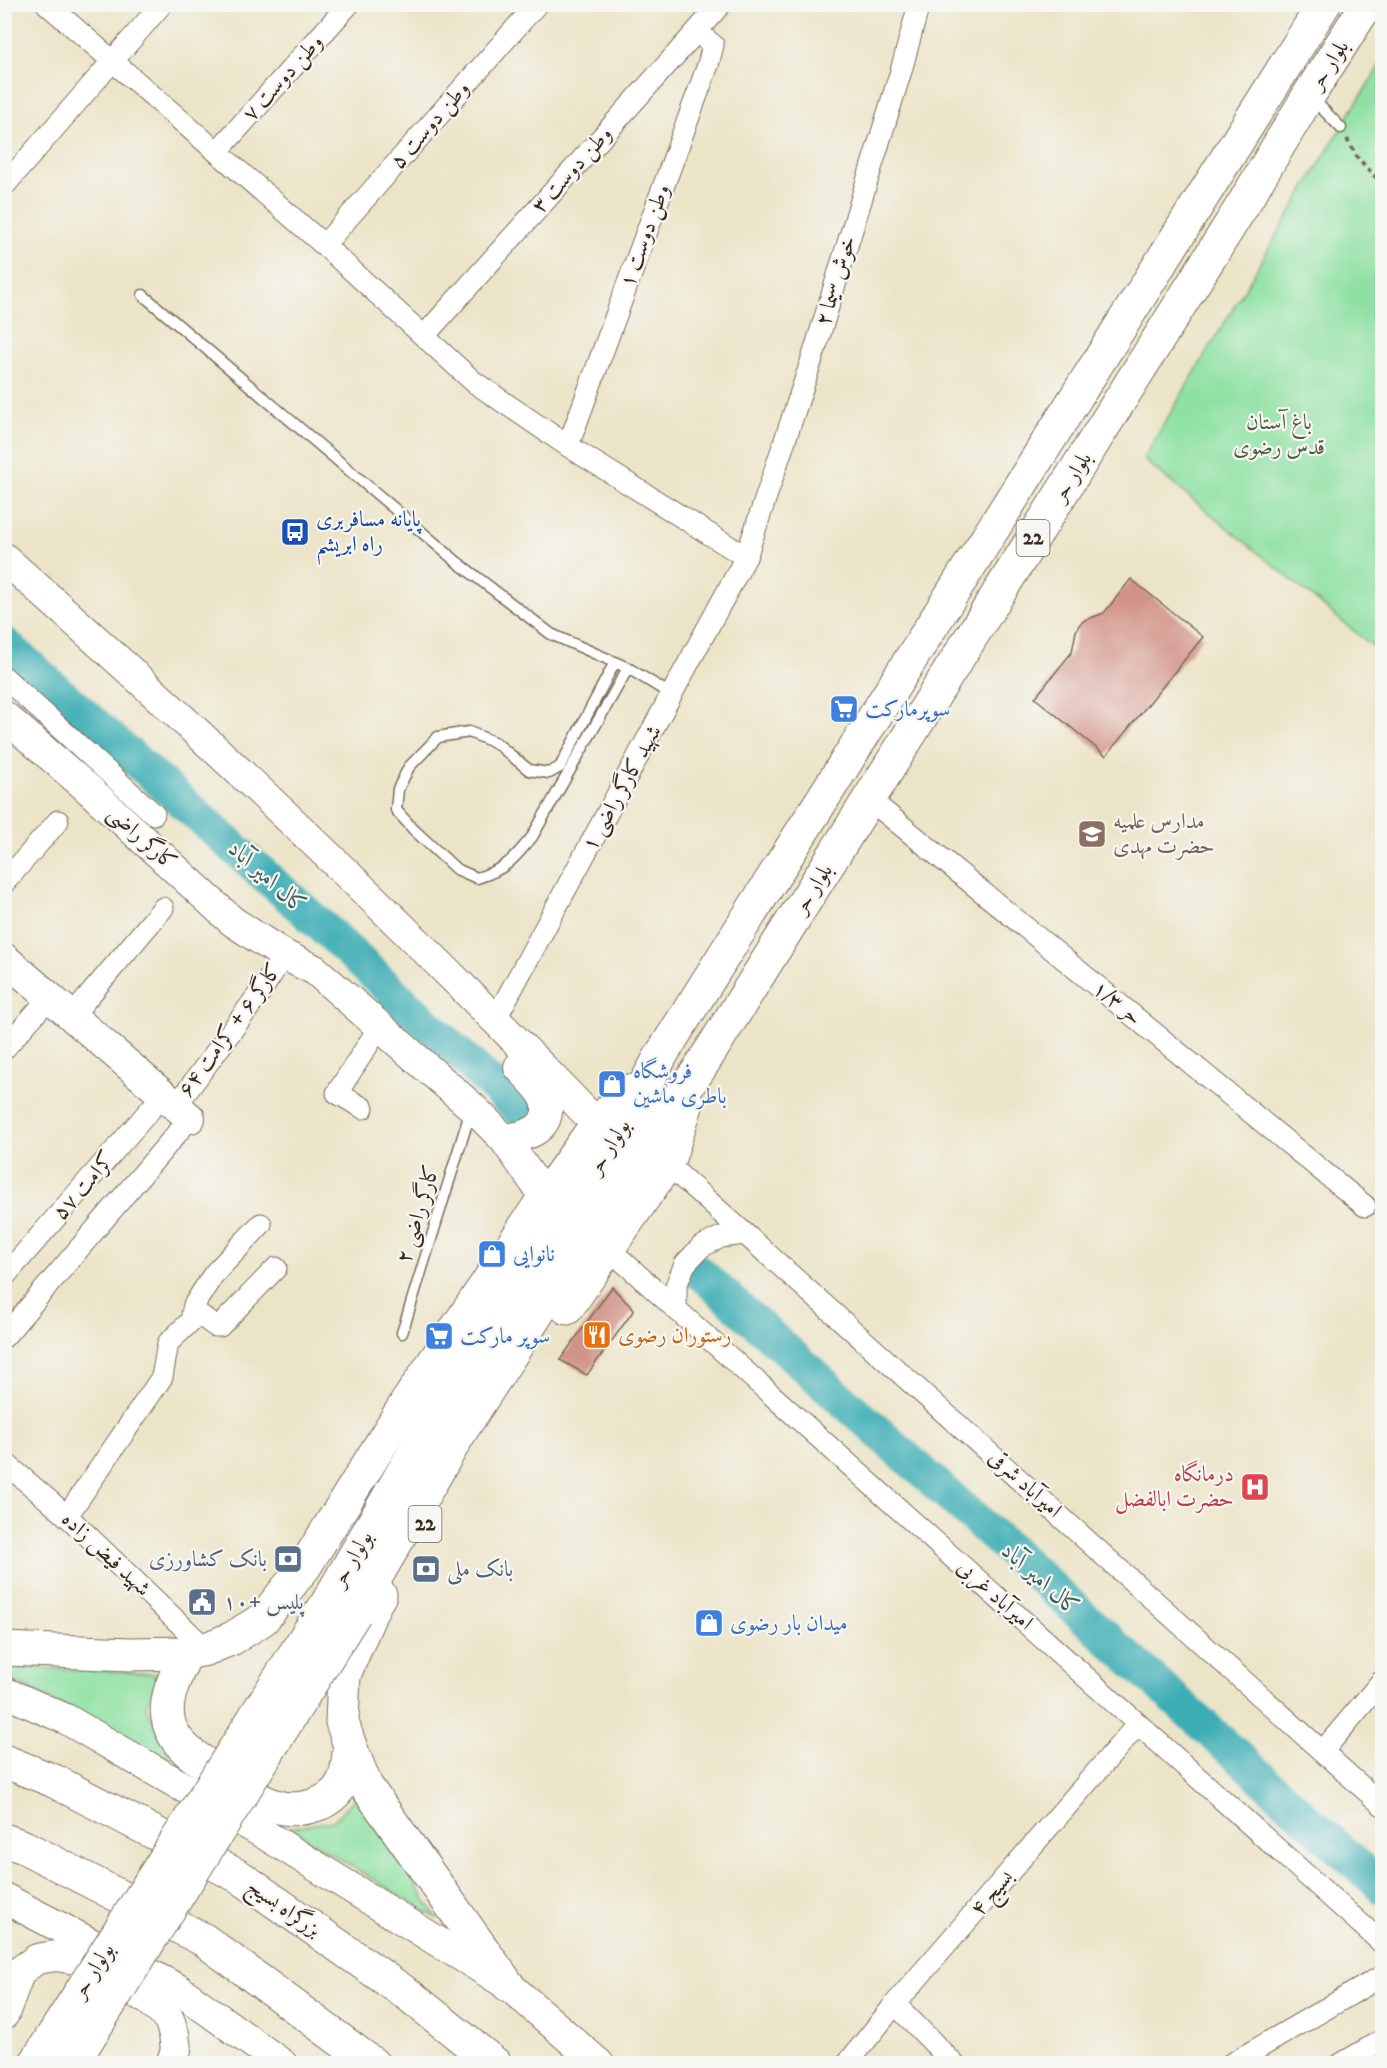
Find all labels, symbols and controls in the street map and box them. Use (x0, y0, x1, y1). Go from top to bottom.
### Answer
street label: وطن دوست ۷ (237, 29, 330, 128)
street label: بلوار حر (1302, 35, 1355, 97)
street label: وطن دوست ۵ (384, 75, 476, 175)
street label: وطن دوست ۳ (526, 121, 619, 220)
street label: وطن دوست ۱ (614, 181, 677, 292)
street label: خوش سیما ۲ (810, 233, 862, 329)
park label: باغ آستان قدس رضوی (1233, 408, 1325, 461)
street label: بلوار حر (1045, 447, 1098, 509)
place label: پایانه مسافربری راه ابریشم (316, 506, 423, 565)
bus stop icon: پایانه مسافربری راه ابریشم (279, 516, 311, 548)
road number: 22 (1016, 520, 1050, 556)
supermarket icon: سوپرمارکت (828, 693, 860, 725)
place label: سوپرمارکت (865, 696, 950, 723)
street label: شهید کارگر راضی ۱ (575, 719, 669, 856)
street label: کارگر راضی (101, 798, 184, 877)
place label: مدارس علمیه حضرت مهدی (1113, 808, 1215, 860)
school or university icon: مدارس علمیه حضرت مهدی (1076, 818, 1108, 850)
water label: کال امیر آباد (222, 834, 314, 922)
street label: بلوار حر (786, 859, 839, 921)
street label: کارگر ۶ + کرامت ۶۴ (171, 956, 288, 1102)
street label: حر ۱/۳ (1087, 975, 1147, 1031)
place label: فروشگاه باطری ماشین (633, 1057, 727, 1110)
shop icon: فروشگاه باطری ماشین (596, 1068, 628, 1100)
street label: بولوار حر (580, 1114, 637, 1182)
street label: کرامت ۵۷ (47, 1146, 121, 1226)
street label: کارگر راضی ۲ (388, 1161, 447, 1267)
shop icon: نانوایی (476, 1238, 508, 1270)
place label: نانوایی (513, 1241, 555, 1269)
restaurant icon: رستوران رضوی (581, 1319, 613, 1351)
supermarket icon: سوپر مارکت (423, 1320, 455, 1352)
place label: رستوران رضوی (618, 1322, 732, 1349)
place label: سوپر مارکت (460, 1323, 550, 1350)
street label: امیرآباد شرقی (983, 1443, 1068, 1524)
place label: درمانگاه حضرت ابالفضل (1115, 1460, 1234, 1514)
hospital icon: درمانگاه حضرت ابالفضل (1239, 1471, 1271, 1503)
street label: شهید فیض زاده (56, 1506, 156, 1602)
road number: 22 (408, 1506, 442, 1542)
street label: بولوار حر (324, 1526, 379, 1594)
water label: کال امیر آباد (995, 1536, 1087, 1624)
bank icon: بانک کشاورزی (272, 1543, 304, 1575)
place label: بانک کشاورزی (149, 1546, 267, 1573)
bank icon: بانک ملی (410, 1553, 442, 1585)
street label: امیرآباد غربی (950, 1553, 1039, 1638)
place label: بانک ملی (447, 1556, 513, 1585)
public building icon: پلیس +۱۰ (186, 1586, 218, 1618)
place label: پلیس +۱۰ (223, 1589, 305, 1618)
shop icon: میدان بار رضوی (693, 1607, 725, 1639)
place label: میدان بار رضوی (730, 1610, 848, 1637)
street label: بسیج ۴ (965, 1864, 1023, 1925)
street label: بزرگراه بسیج (239, 1871, 327, 1947)
street label: بولوار حر (64, 1938, 121, 2006)

